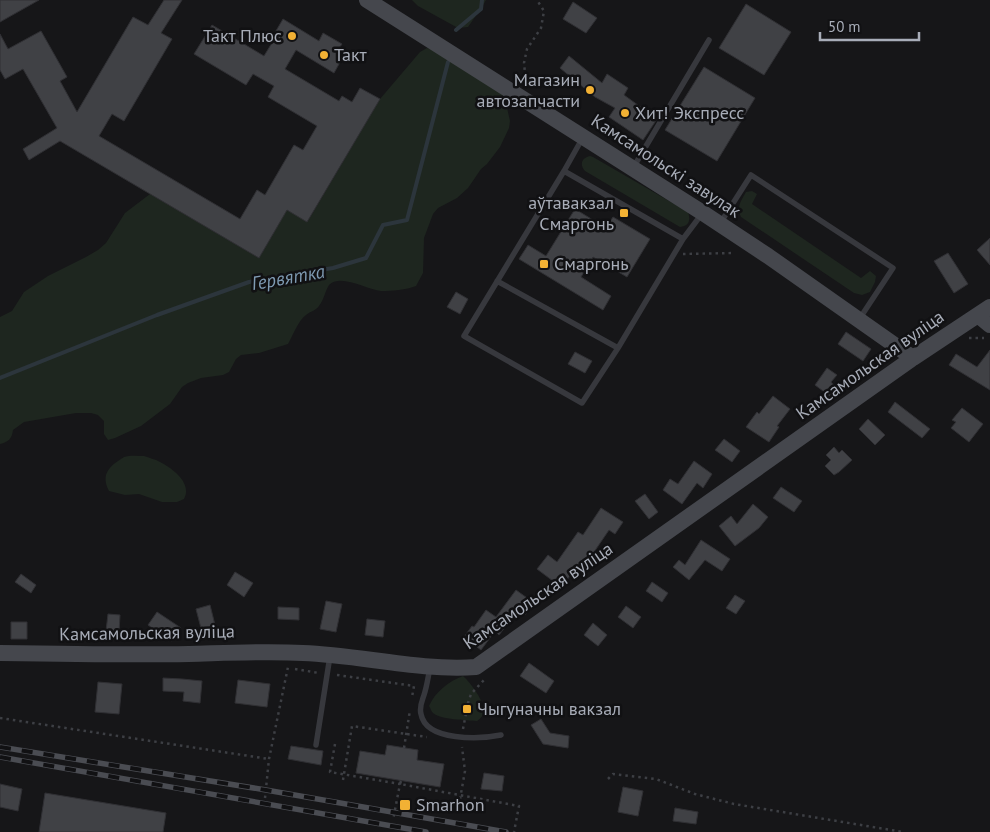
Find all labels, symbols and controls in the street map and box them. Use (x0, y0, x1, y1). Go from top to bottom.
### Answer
scale bar (820, 10, 919, 42)
text: 50 m (828, 17, 861, 36)
place label: Такт Плюс (203, 24, 282, 47)
marker: Такт Плюс (286, 30, 298, 42)
place label: Такт (334, 43, 368, 66)
marker: Такт (318, 49, 330, 61)
place label: Магазин автозапчасти (477, 68, 580, 112)
marker: Магазин автозапчасти (584, 84, 596, 96)
place label: Хит! Экспресс (635, 101, 744, 124)
marker: Хит! Экспресс (619, 107, 631, 119)
street label: Камсамольскі завулак (587, 109, 746, 223)
place label: аўтавакзал Смаргонь (528, 191, 614, 235)
marker: аўтавакзал Смаргонь (618, 207, 630, 219)
place label: Смаргонь (554, 252, 629, 275)
marker: Смаргонь (538, 258, 550, 270)
water label: Гервятка (249, 259, 327, 295)
street label: Камсамольская вуліца (791, 305, 948, 424)
street label: Камсамольская вуліца (458, 537, 617, 654)
street label: Камсамольская вуліца (59, 619, 235, 646)
place label: Чыгуначны вакзал (477, 697, 621, 720)
marker: Чыгуначны вакзал (461, 703, 473, 715)
place label: Smarhon (416, 793, 485, 816)
marker: Smarhon (398, 798, 412, 812)

